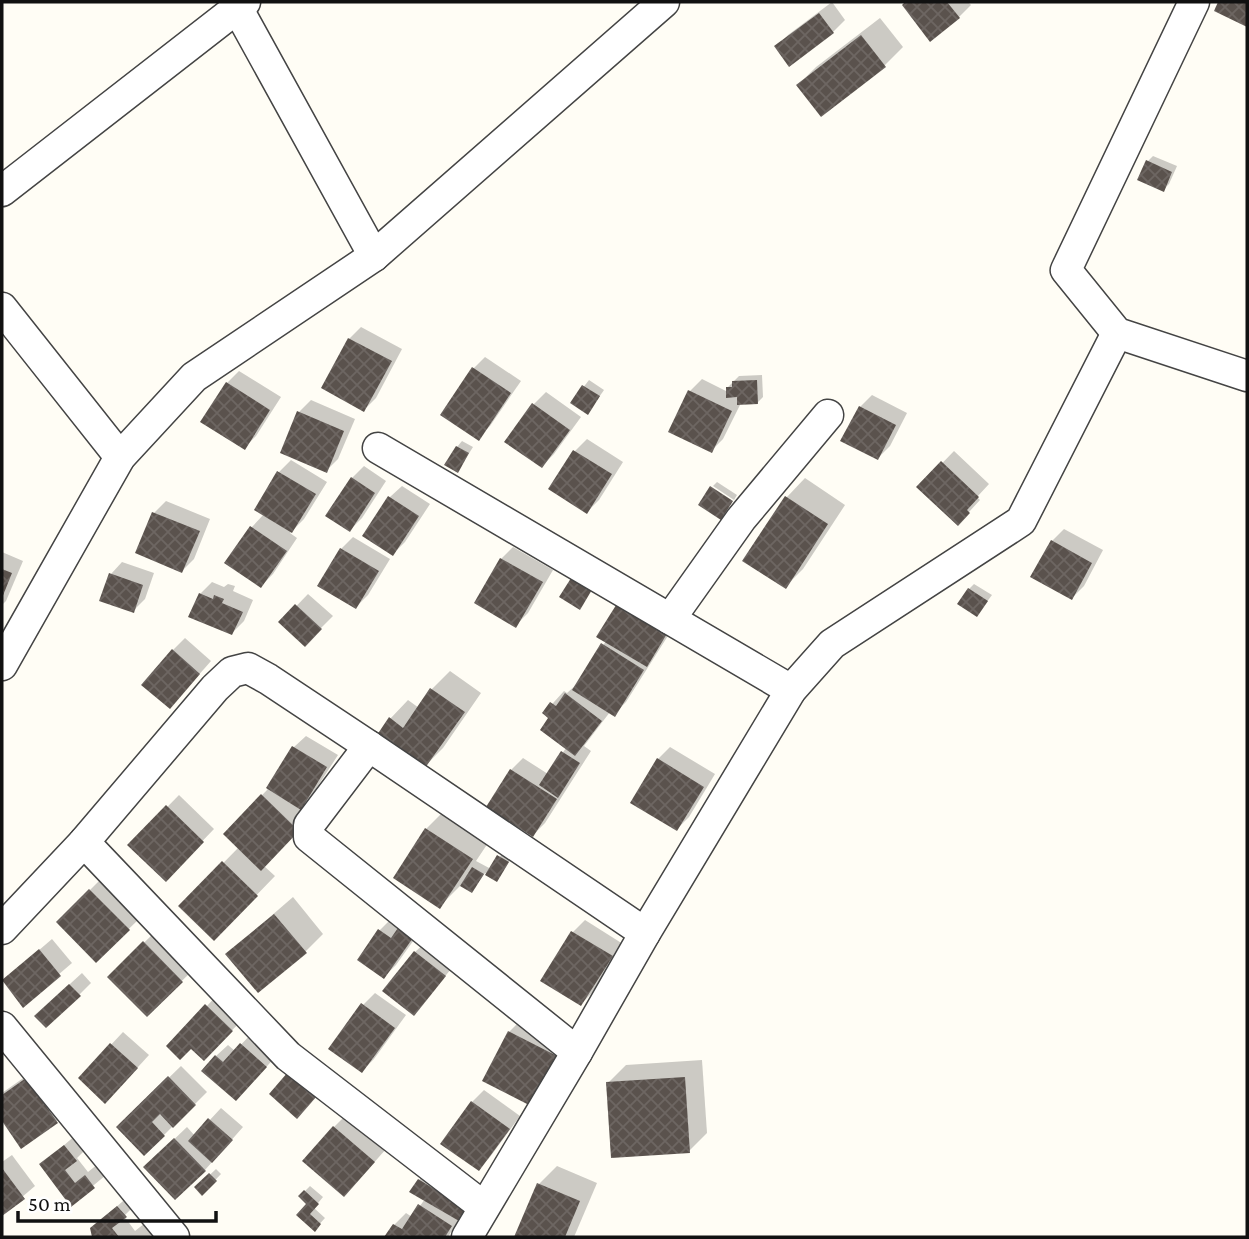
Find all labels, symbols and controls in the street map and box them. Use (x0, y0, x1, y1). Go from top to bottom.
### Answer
scale bar (18, 1180, 215, 1224)
text: 50 m (28, 1192, 71, 1216)

